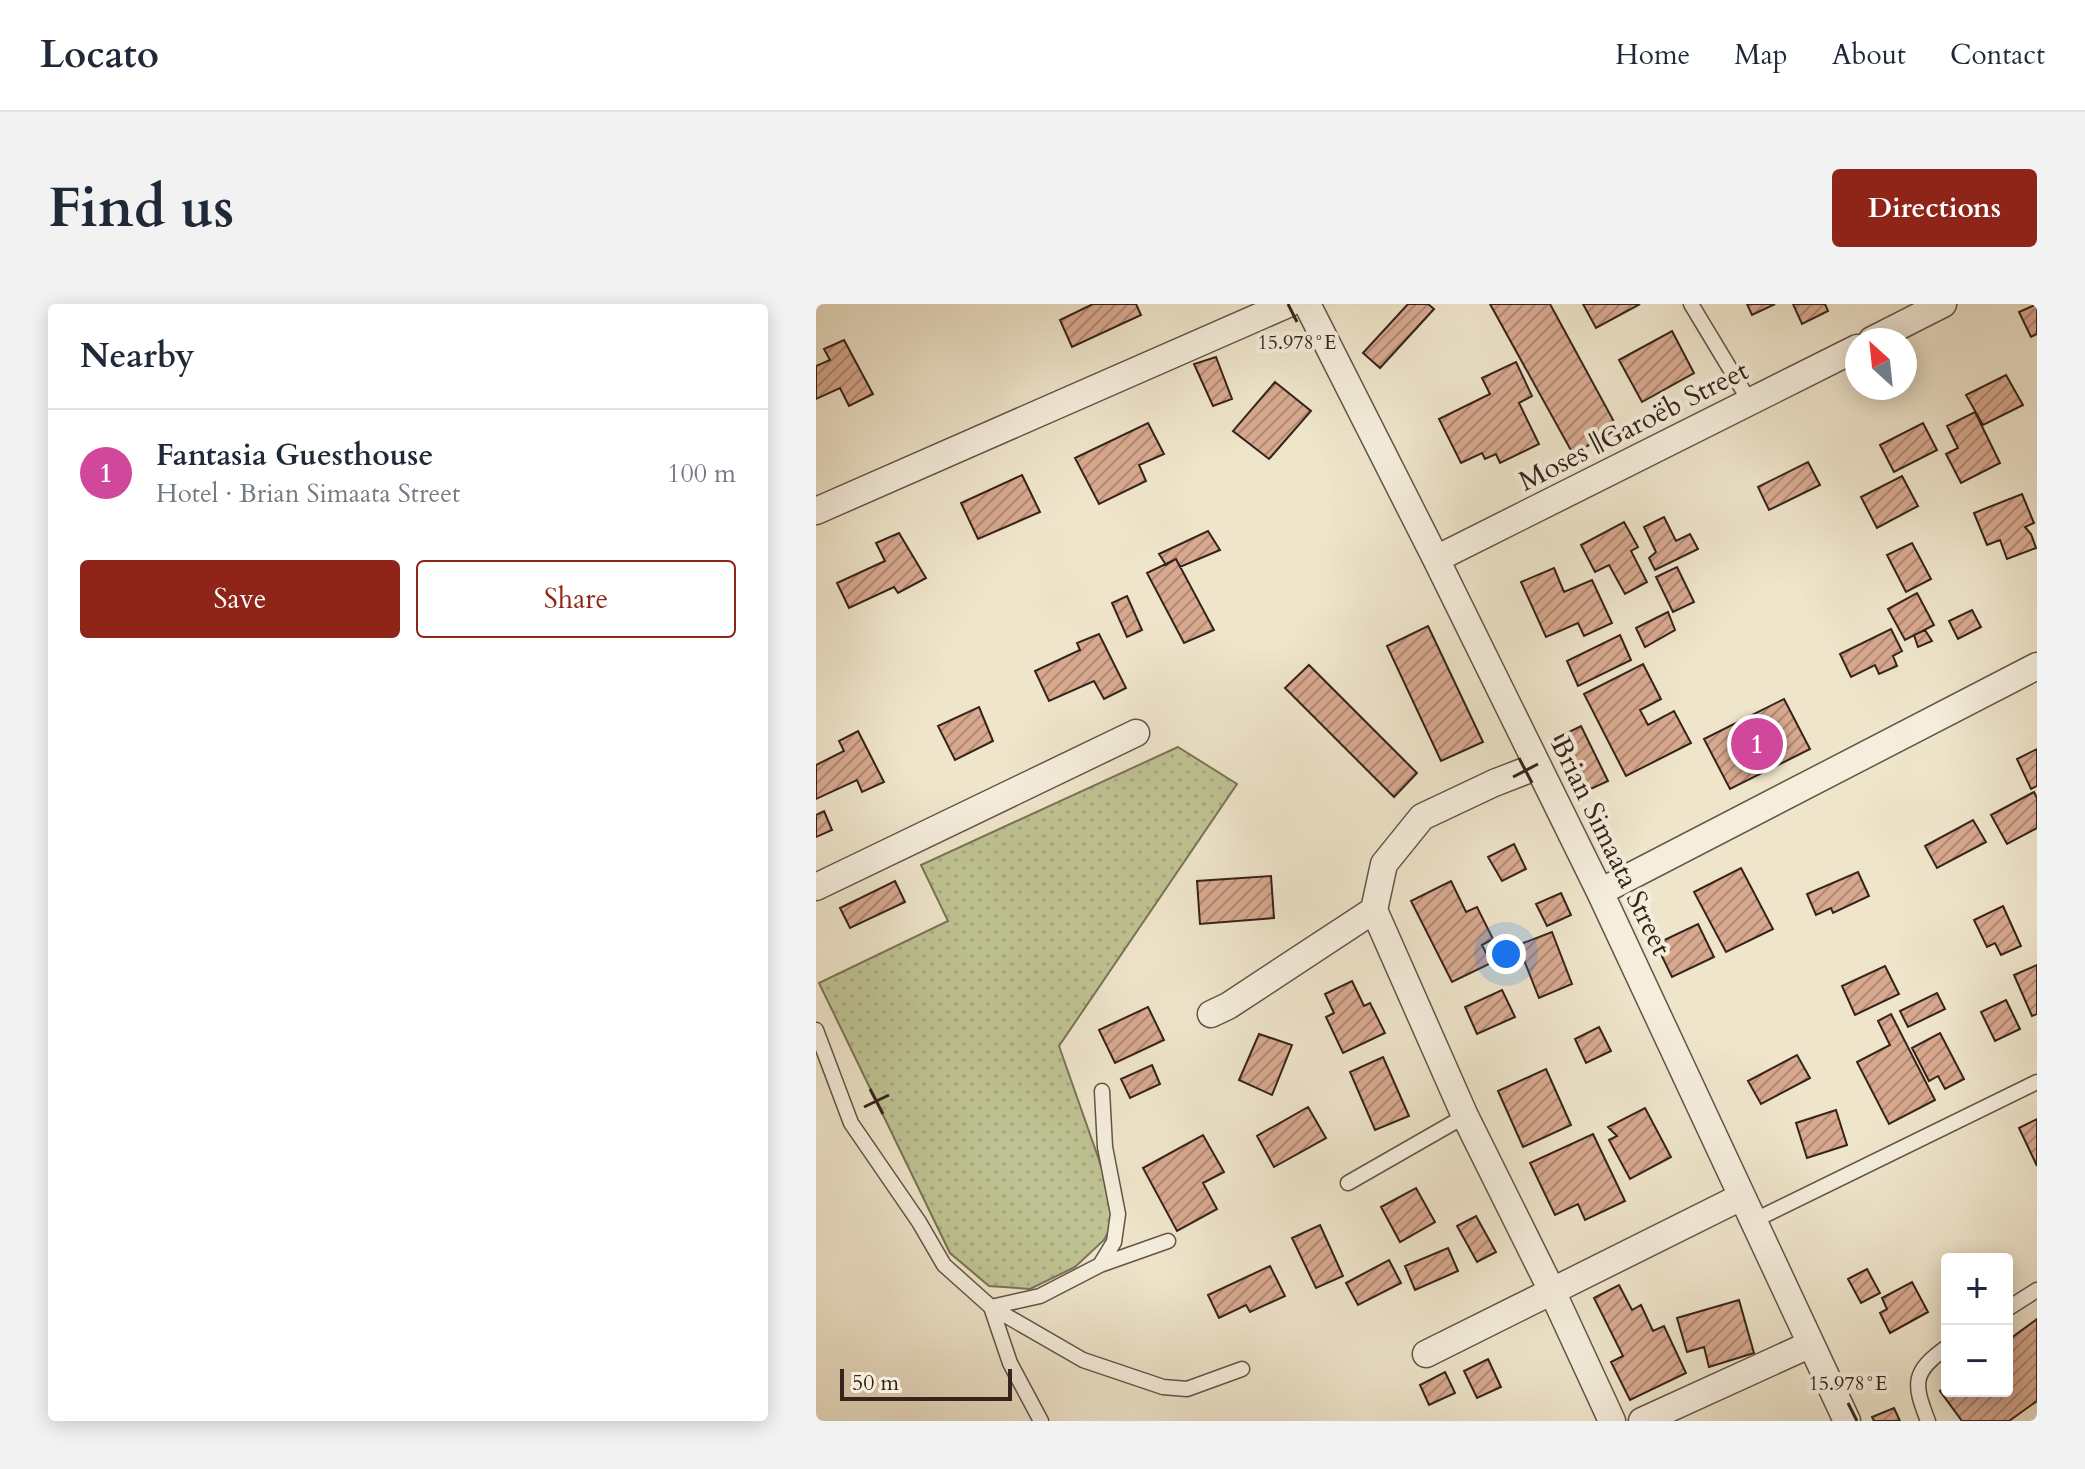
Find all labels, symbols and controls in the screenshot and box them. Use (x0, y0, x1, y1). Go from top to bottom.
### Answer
text: Locato (40, 29, 159, 81)
text: Home (1615, 36, 1690, 74)
text: Map (1734, 36, 1788, 74)
text: About (1832, 36, 1906, 74)
text: Contact (1950, 36, 2045, 74)
button: Directions (1832, 169, 2037, 247)
text: Find us (48, 171, 234, 246)
north arrow (1845, 328, 1917, 400)
text: 15.978°E (1258, 329, 1336, 356)
text: Nearby (80, 333, 195, 379)
street label: Moses ǁGaroëb Street (1512, 351, 1755, 500)
text: Fantasia Guesthouse (156, 435, 433, 476)
text: 1 (99, 456, 113, 491)
text: 100 m (667, 456, 736, 491)
text: Hotel · Brian Simaata Street (156, 476, 460, 511)
button: Save (80, 560, 400, 638)
button: Share (416, 560, 736, 638)
pin: 1 (1731, 714, 1783, 774)
street label: Brian Simaata Street (1542, 731, 1680, 962)
your location (1486, 934, 1526, 974)
map controls (1941, 1253, 2013, 1397)
button: + (1941, 1253, 2013, 1325)
button: − (1941, 1325, 2013, 1397)
scale bar (840, 1365, 1012, 1401)
text: 50 m (852, 1368, 899, 1398)
text: 15.978°E (1809, 1370, 1887, 1397)

